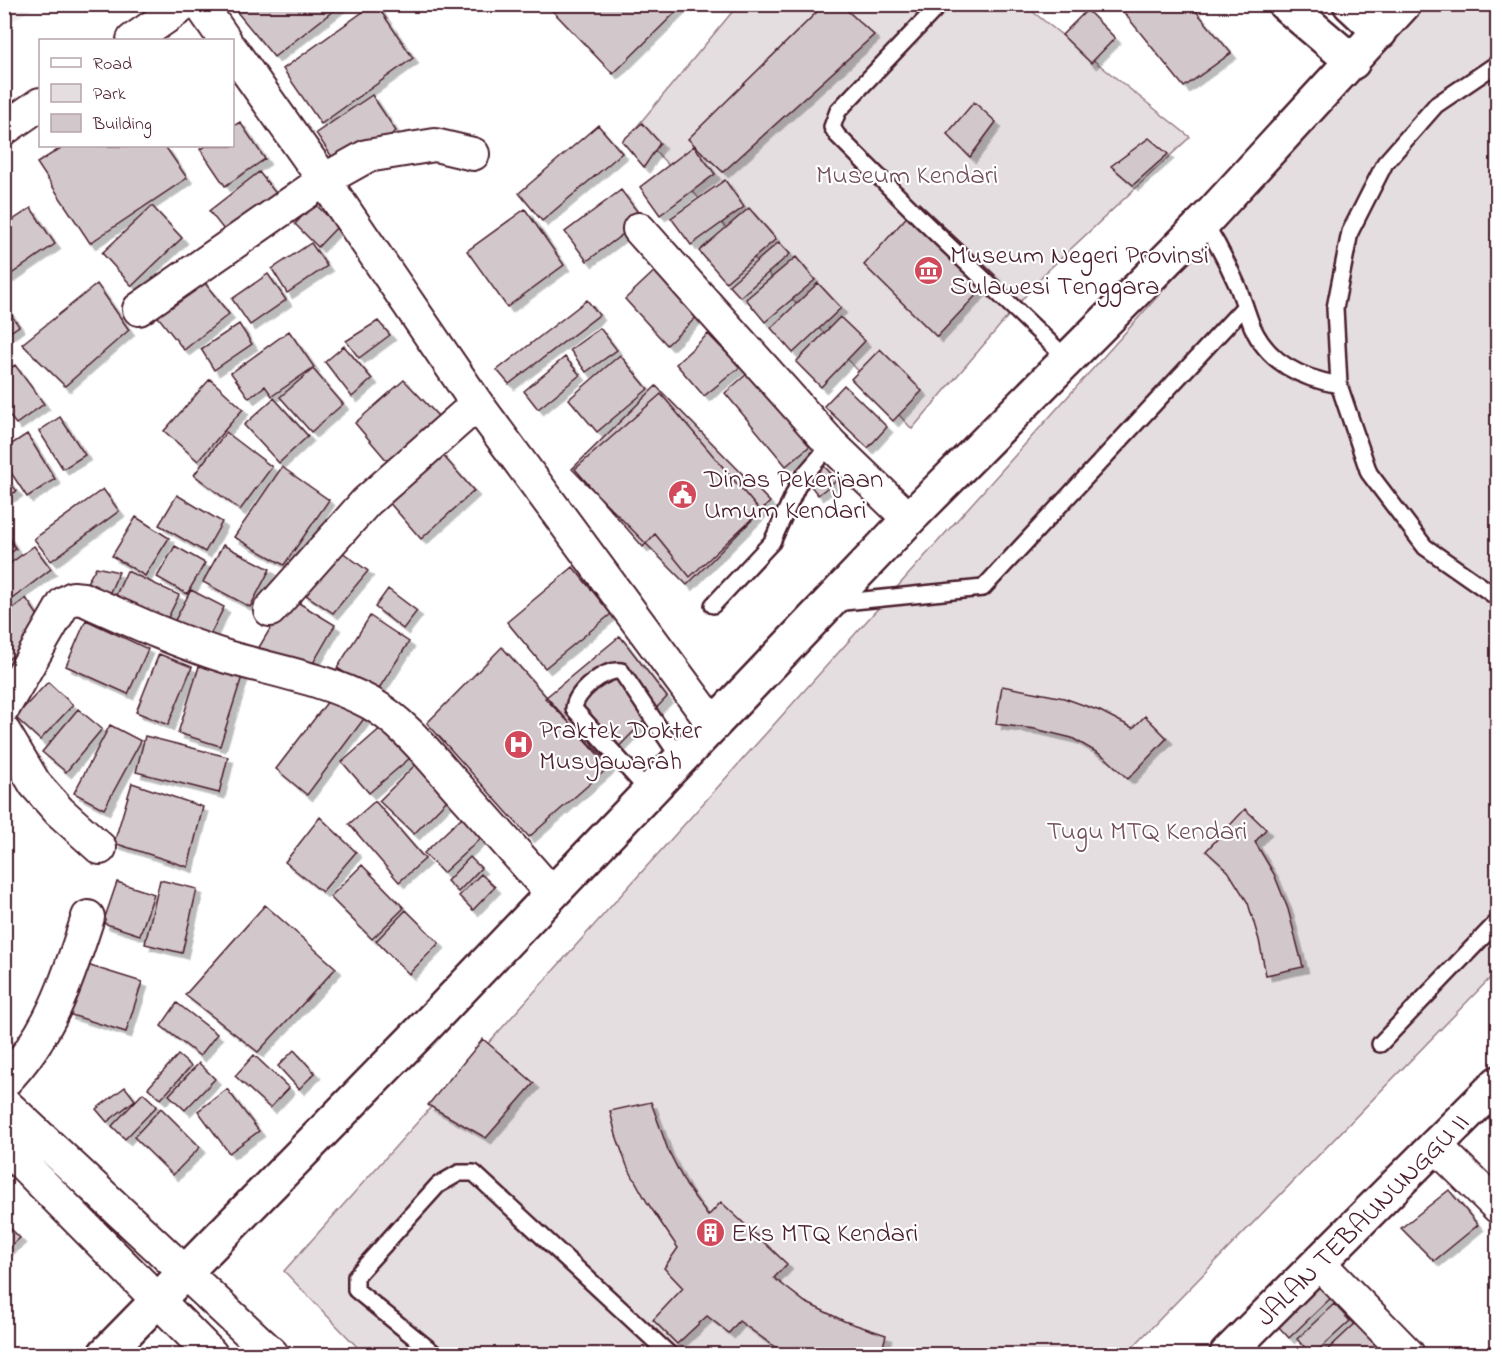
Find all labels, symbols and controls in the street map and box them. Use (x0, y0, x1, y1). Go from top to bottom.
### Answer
legend (39, 39, 234, 147)
text: Road (93, 52, 132, 78)
text: Park (93, 82, 126, 108)
text: Building (92, 112, 152, 139)
park label: Museum Kendari (816, 157, 998, 196)
place label: Museum Negeri Provinsi Sulawesi Tenggara (950, 237, 1209, 307)
museum icon: Museum Negeri Provinsi Sulawesi Tenggara (913, 254, 945, 286)
place label: Dinas Pekerjaan Umum Kendari (703, 461, 883, 531)
public building icon: Dinas Pekerjaan Umum Kendari (667, 478, 699, 510)
place label: Praktek Dokter Musyawarah (539, 712, 703, 782)
hospital icon: Praktek Dokter Musyawarah (502, 729, 534, 761)
park label: Tugu MTQ Kendari (1047, 813, 1247, 852)
street label: JALAN TEBAUNUNGGU II (1248, 1105, 1479, 1336)
place label: EKs MTQ Kendari (731, 1215, 918, 1254)
building icon: EKs MTQ Kendari (694, 1216, 726, 1248)

